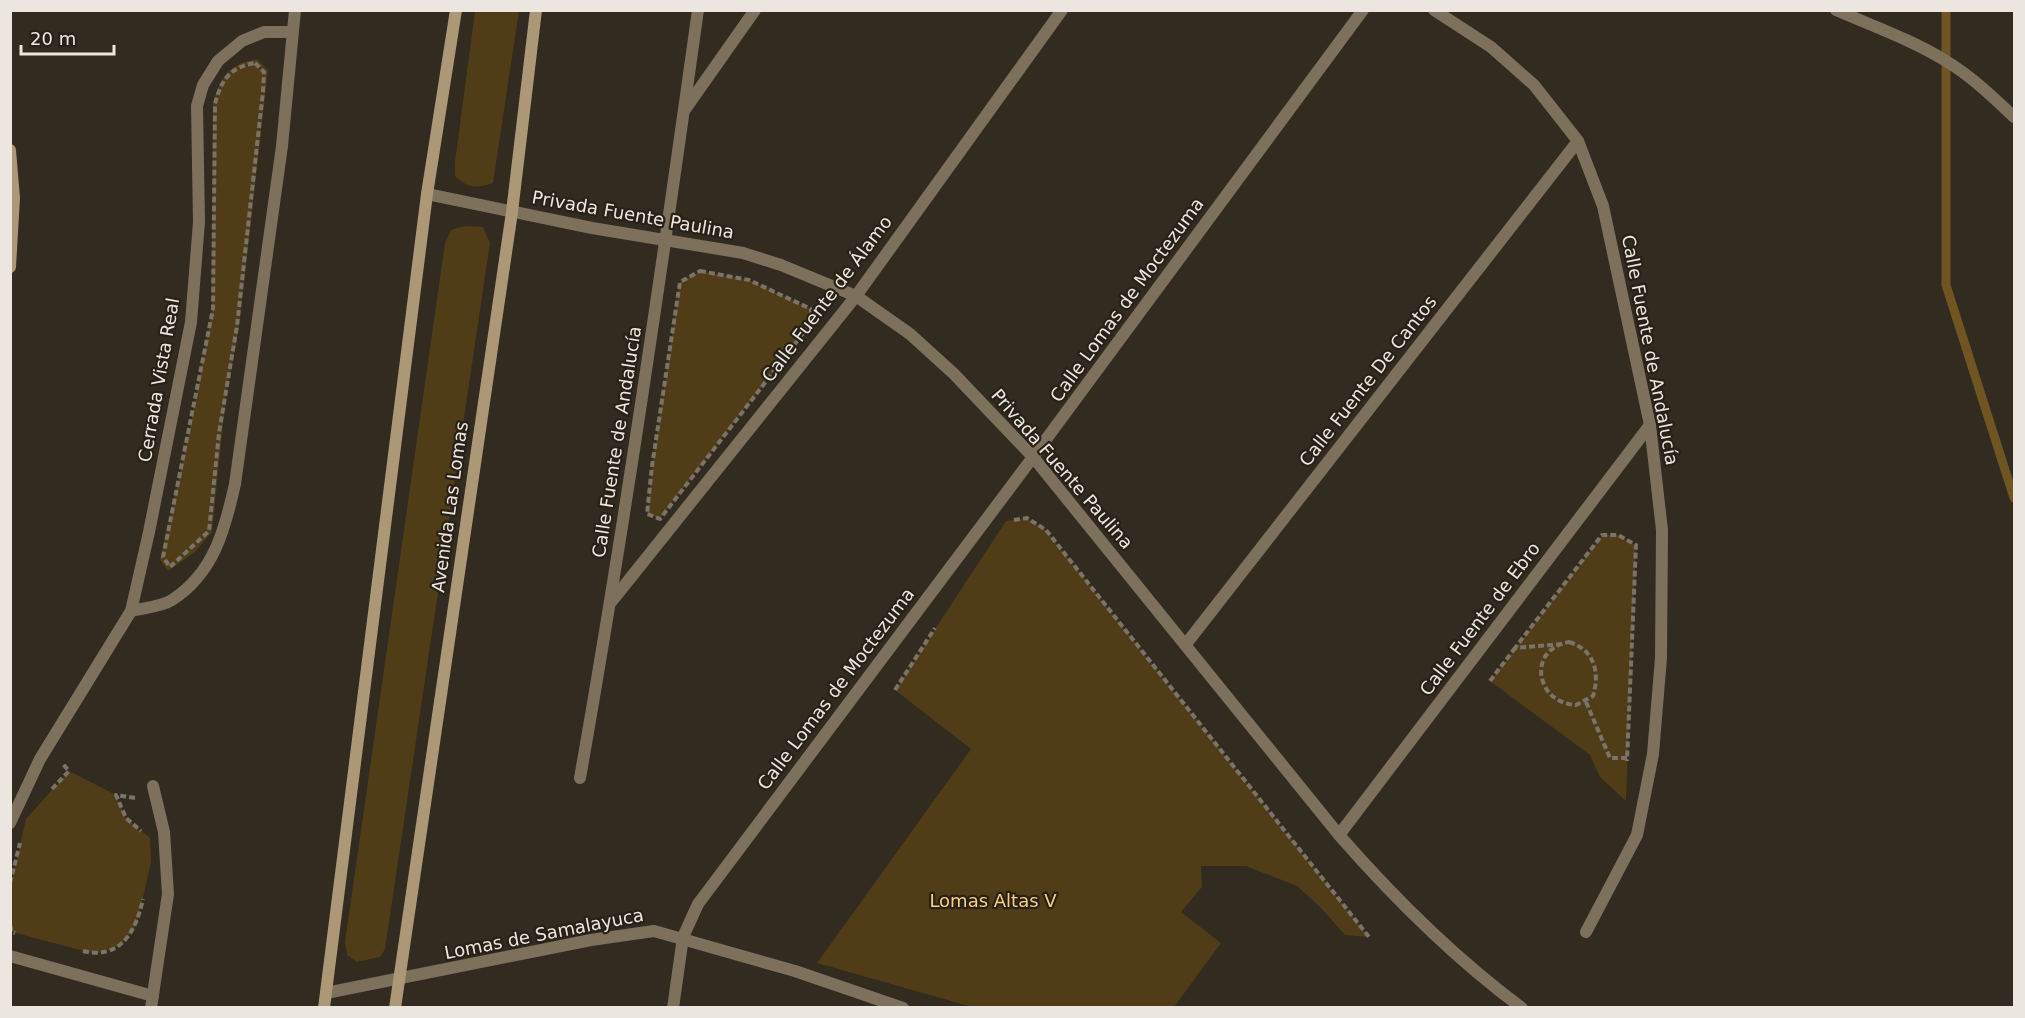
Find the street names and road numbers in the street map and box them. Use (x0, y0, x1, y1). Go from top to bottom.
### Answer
street label: Privada Fuente Paulina (530, 186, 736, 243)
street label: Calle Lomas de Moctezuma (1046, 194, 1208, 406)
street label: Calle Fuente de Álamo (757, 211, 896, 386)
street label: Calle Fuente de Andalucía (1618, 233, 1683, 467)
street label: Calle Fuente De Cantos (1294, 291, 1441, 470)
street label: Cerrada Vista Real (134, 296, 183, 464)
street label: Calle Fuente de Andalucía (588, 325, 645, 559)
street label: Privada Fuente Paulina (987, 384, 1137, 553)
street label: Avenida Las Lomas (427, 420, 472, 594)
street label: Calle Fuente de Ebro (1415, 538, 1544, 700)
street label: Calle Lomas de Moctezuma (753, 584, 918, 794)
street label: Lomas de Samalayuca (442, 904, 645, 963)

